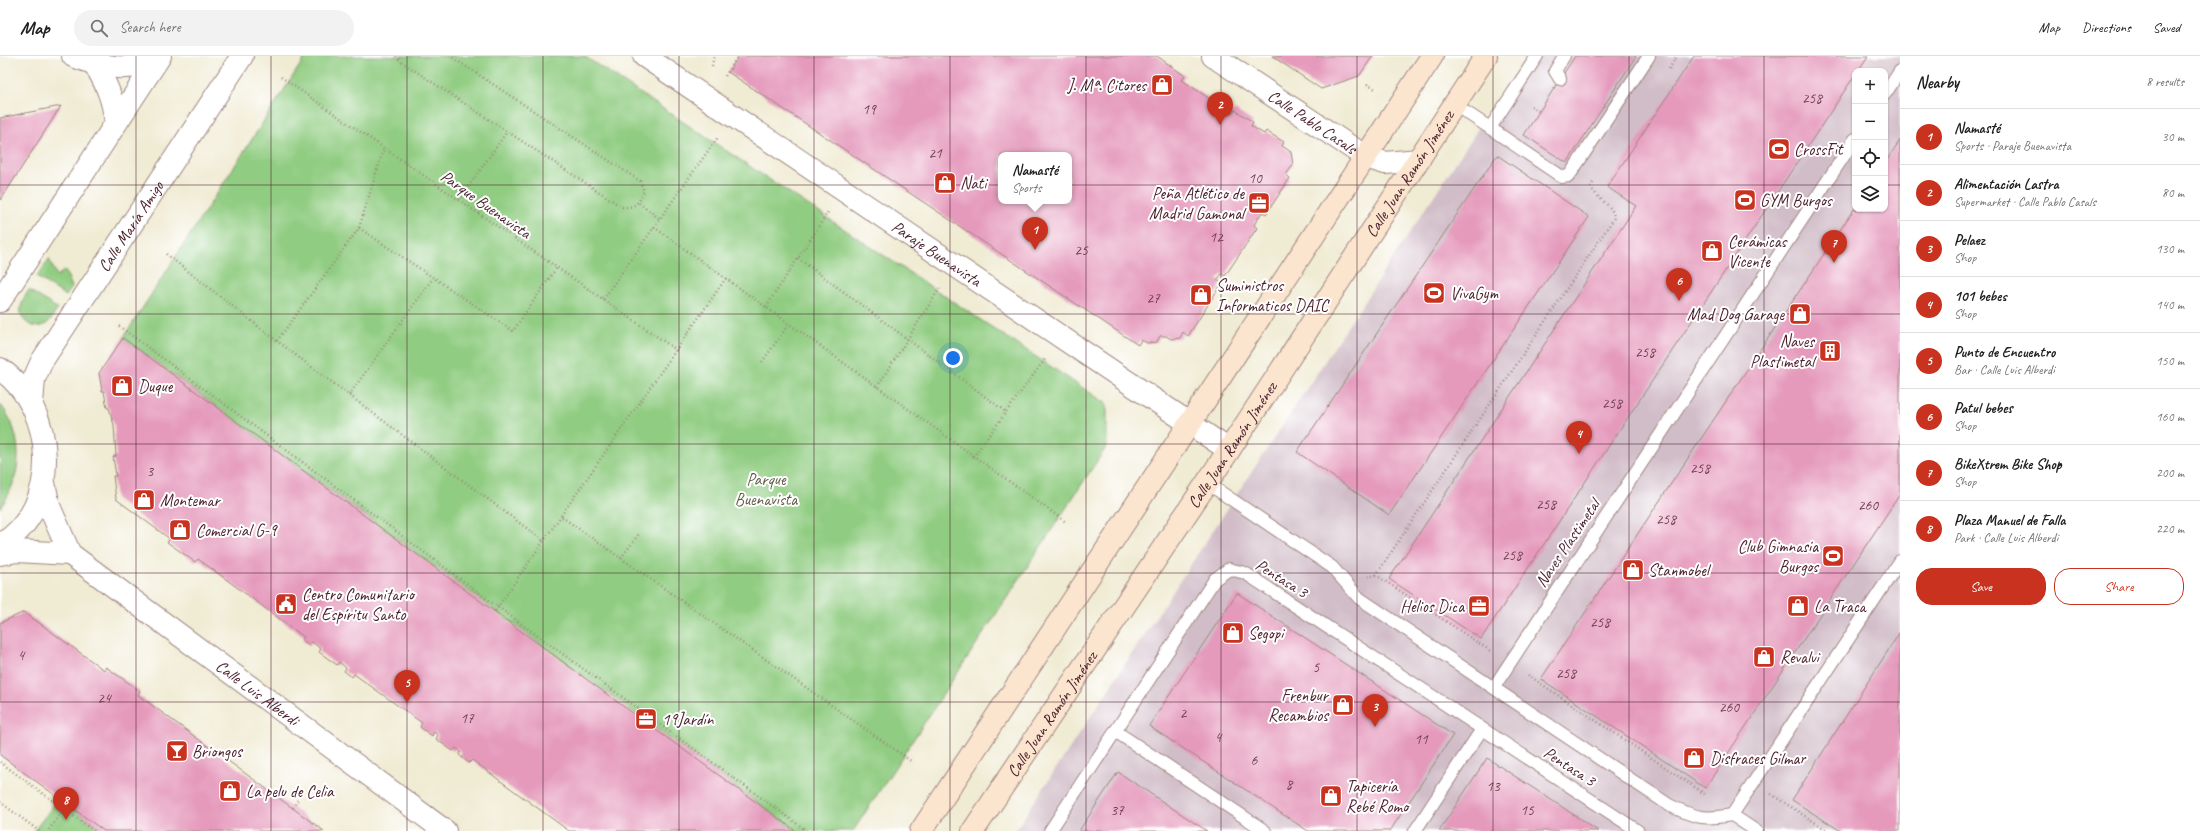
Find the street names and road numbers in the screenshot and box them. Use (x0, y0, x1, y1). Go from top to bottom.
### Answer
street label: Calle Pablo Casals (1264, 85, 1362, 160)
street label: Calle Juan Ramón Jiménez (1361, 105, 1460, 241)
street label: Parque Buenavista (437, 166, 536, 244)
street label: Calle María Amigo (93, 176, 169, 276)
street label: Paraje Buenavista (888, 216, 986, 292)
street label: Calle Juan Ramón Jiménez (1183, 377, 1283, 512)
street label: Naves Plastimetal (1530, 493, 1606, 591)
street label: Pentasa 3 (1252, 554, 1313, 603)
street label: Calle Juan Ramón Jiménez (1002, 646, 1103, 781)
street label: Calle Luis Alberdi (212, 655, 305, 732)
street label: Pentasa 3 (1540, 742, 1601, 792)

